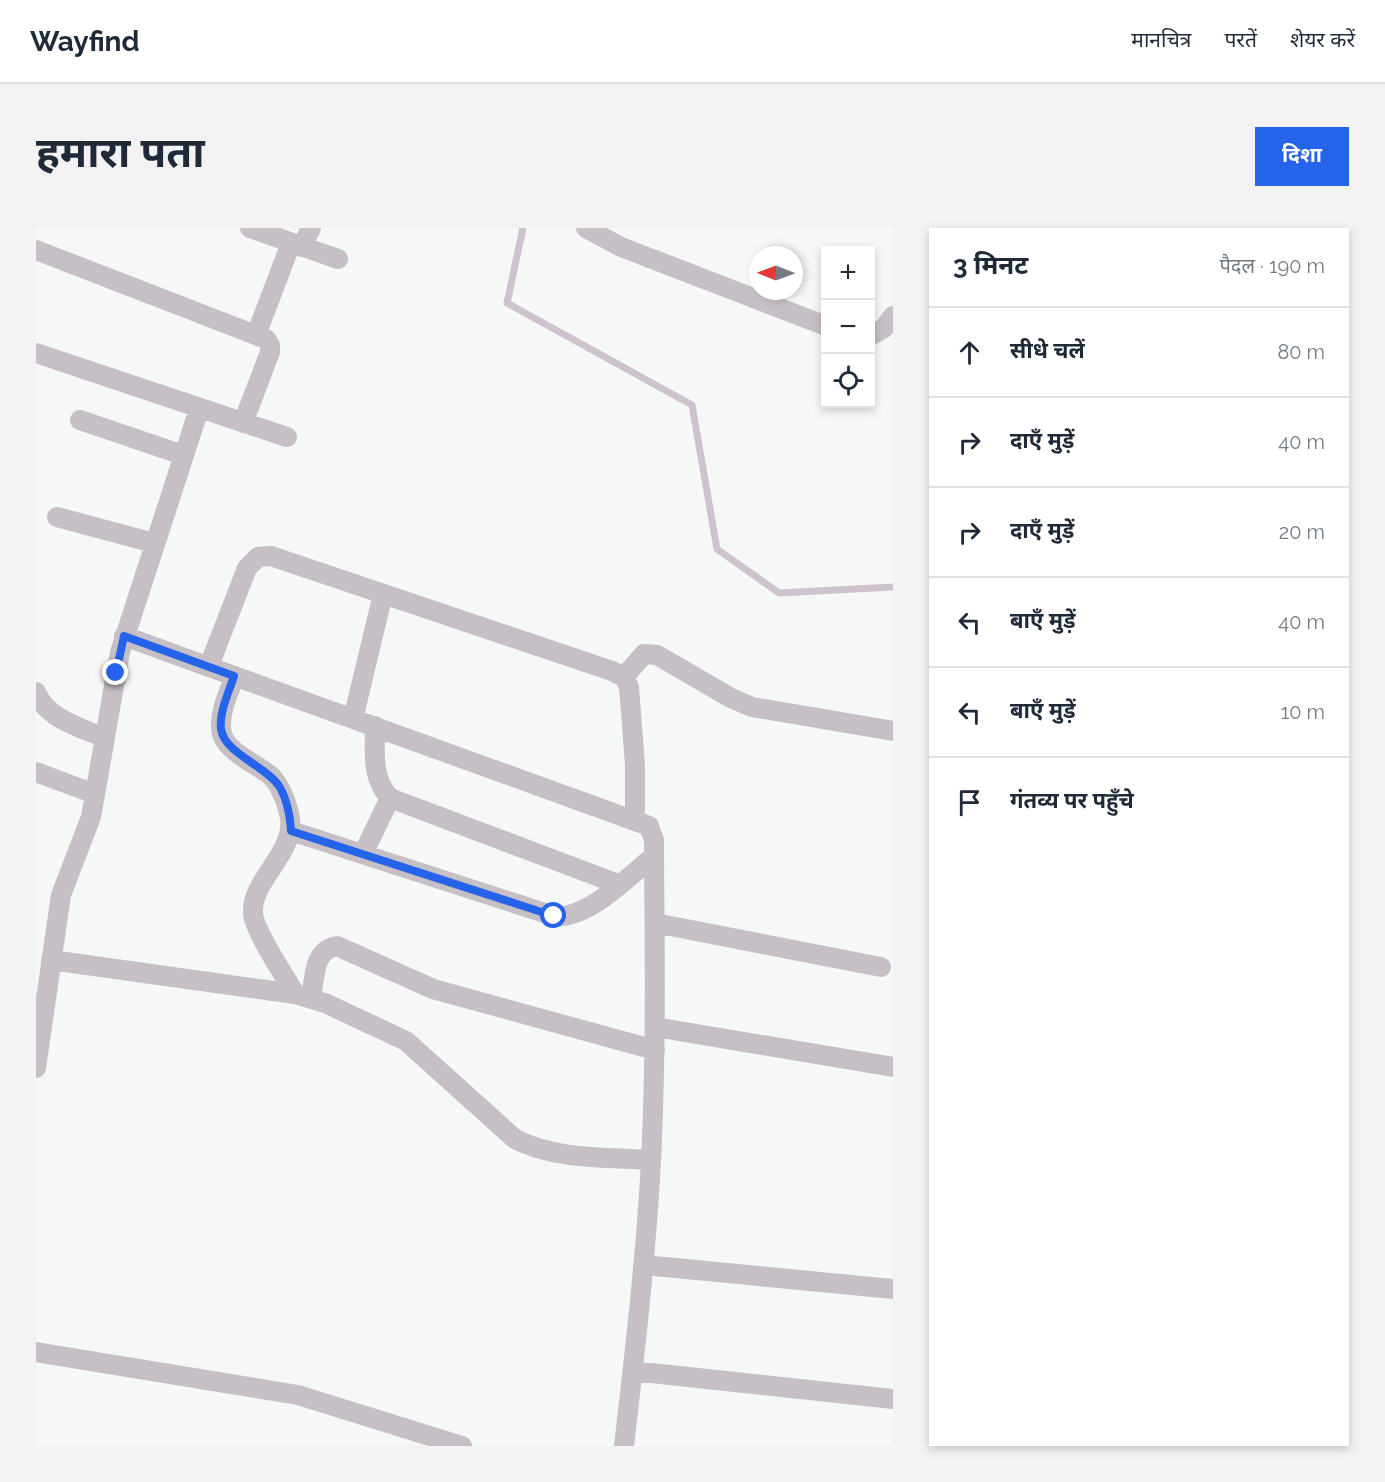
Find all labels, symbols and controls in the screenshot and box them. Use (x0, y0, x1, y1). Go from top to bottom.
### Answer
text: Wayfind (30, 25, 140, 58)
text: मानचित्र (1131, 27, 1191, 52)
text: परतें (1224, 27, 1257, 52)
text: शेयर करें (1290, 27, 1355, 52)
button: दिशा (1255, 127, 1349, 186)
text: हमारा पता (36, 128, 205, 177)
north arrow (749, 246, 803, 300)
map controls (821, 246, 875, 408)
button: + (821, 246, 875, 300)
text: 3 मिनट (953, 250, 1028, 280)
text: पैदल · 190 m (1219, 254, 1325, 278)
button: − (821, 300, 875, 354)
icon: ahead (953, 336, 986, 369)
text: सीधे चलें (1010, 337, 1085, 363)
text: 80 m (1277, 340, 1325, 364)
button: locate (821, 354, 875, 408)
icon: right (953, 426, 986, 459)
text: दाएँ मुड़ें (1010, 427, 1074, 453)
text: 40 m (1278, 430, 1325, 454)
icon: right (953, 516, 986, 549)
text: दाएँ मुड़ें (1010, 517, 1074, 543)
text: 20 m (1279, 520, 1325, 544)
icon: left (953, 606, 986, 639)
text: बाएँ मुड़ें (1010, 607, 1076, 633)
text: 40 m (1278, 610, 1325, 634)
route end (102, 659, 128, 685)
icon: left (953, 696, 986, 729)
text: बाएँ मुड़ें (1010, 697, 1076, 723)
text: 10 m (1281, 700, 1325, 724)
icon: arrive (953, 786, 986, 819)
text: गंतव्य पर पहुँचे (1010, 787, 1134, 813)
route start (540, 902, 566, 928)

